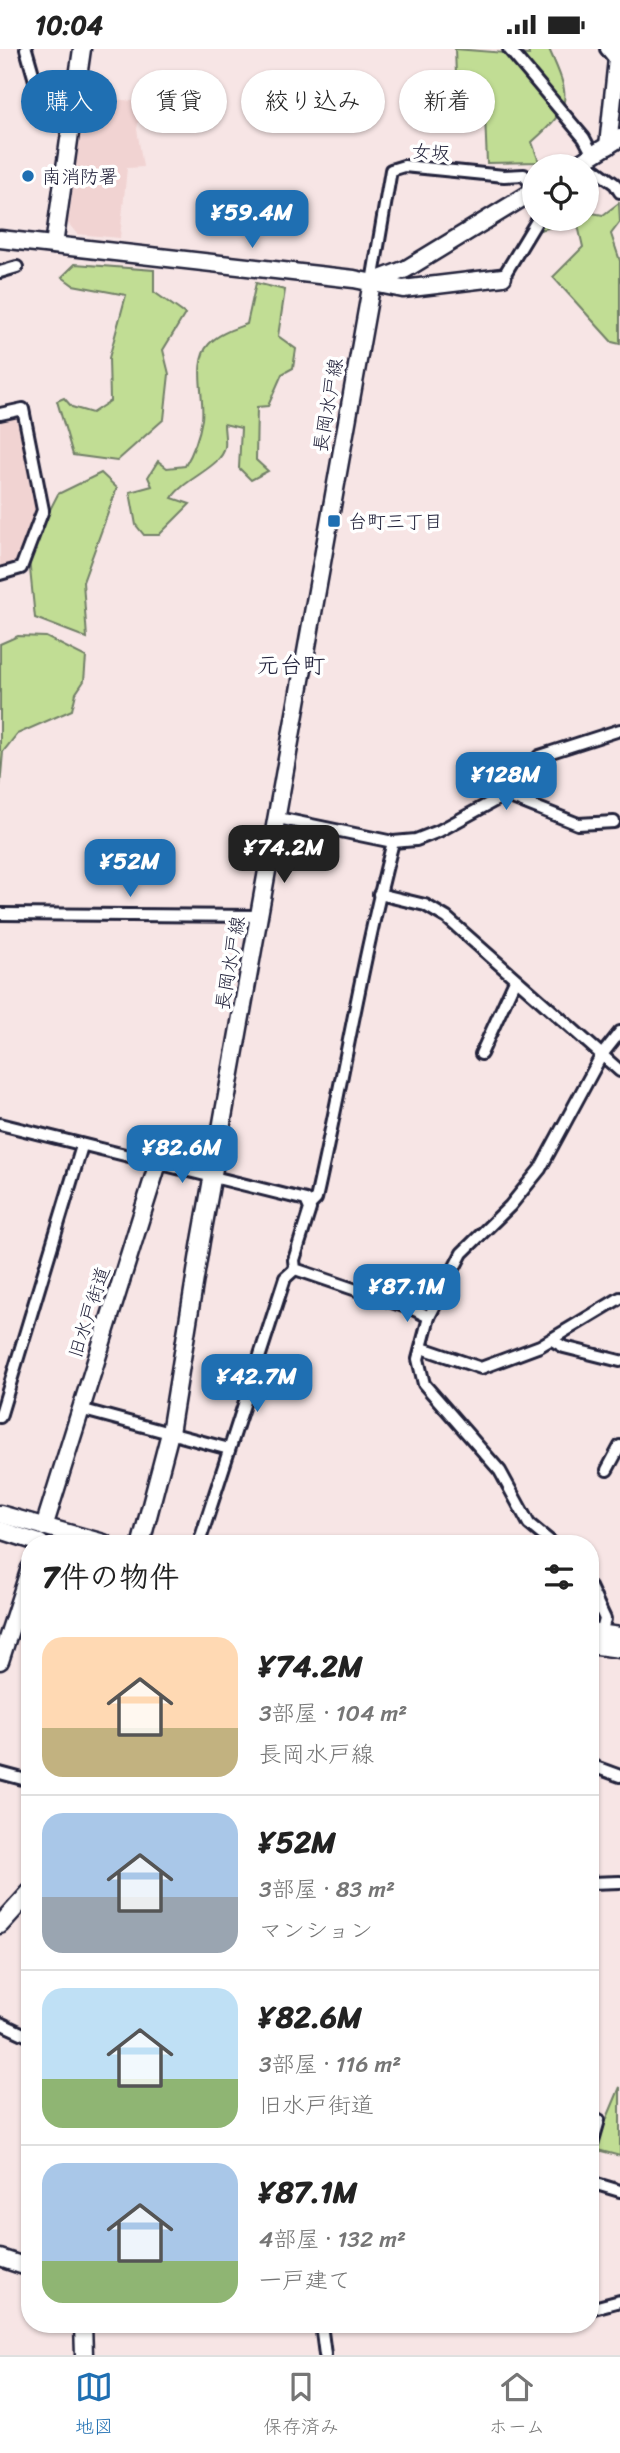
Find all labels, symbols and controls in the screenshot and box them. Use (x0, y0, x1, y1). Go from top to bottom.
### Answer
text: 10:04 (35, 2, 103, 48)
chip: 購入 (21, 70, 117, 133)
chip: 賃貸 (131, 70, 227, 133)
chip: 絞り込み (241, 70, 385, 133)
chip: 新着 (399, 70, 495, 133)
street label: 女坂 (411, 134, 451, 170)
map controls (522, 154, 599, 231)
button: locate (522, 154, 599, 231)
place label: 南消防署 (42, 160, 118, 193)
marker: 南消防署 (20, 168, 36, 184)
pin: ¥59.4M (195, 191, 309, 250)
text: ¥59.4M (211, 192, 293, 233)
street label: 長岡水戸線 (304, 355, 352, 455)
place label: 台町三丁目 (348, 505, 443, 538)
marker: 台町三丁目 (326, 513, 342, 529)
district label: 元台町 (257, 645, 326, 686)
pin: ¥128M (457, 753, 555, 812)
text: ¥128M (472, 754, 540, 795)
pin: ¥74.2M (227, 825, 341, 885)
text: ¥74.2M (244, 827, 324, 868)
pin: ¥52M (89, 839, 171, 899)
text: ¥52M (101, 841, 159, 882)
street label: 長岡水戸線 (206, 913, 254, 1013)
pin: ¥82.6M (125, 1125, 239, 1185)
text: ¥82.6M (143, 1127, 221, 1168)
street label: 旧水戸街道 (59, 1262, 119, 1362)
pin: ¥87.1M (350, 1265, 464, 1324)
text: ¥87.1M (369, 1266, 445, 1307)
pin: ¥42.7M (200, 1355, 314, 1414)
text: ¥42.7M (217, 1356, 297, 1397)
text: 7件の物件 (42, 1550, 179, 1604)
icon: filters (540, 1558, 578, 1596)
text: ¥74.2M (259, 1639, 362, 1693)
icon: home (98, 1665, 182, 1749)
text: 3部屋 · 104 m² (259, 1693, 407, 1734)
text: 長岡水戸線 (259, 1734, 374, 1775)
text: ¥52M (259, 1815, 336, 1869)
icon: home (98, 1841, 182, 1925)
text: 3部屋 · 83 m² (259, 1869, 395, 1910)
text: マンション (259, 1910, 373, 1951)
text: ¥82.6M (259, 1990, 362, 2044)
icon: home (98, 2016, 182, 2100)
text: 3部屋 · 116 m² (259, 2044, 401, 2085)
text: 旧水戸街道 (259, 2085, 374, 2126)
text: ¥87.1M (259, 2165, 357, 2219)
icon: home (98, 2191, 182, 2275)
text: 4部屋 · 132 m² (259, 2219, 406, 2260)
text: 一戸建て (259, 2260, 351, 2301)
tab: 地図 (75, 2368, 113, 2443)
tab: 保存済み (263, 2368, 339, 2443)
tab: ホーム (489, 2368, 545, 2443)

